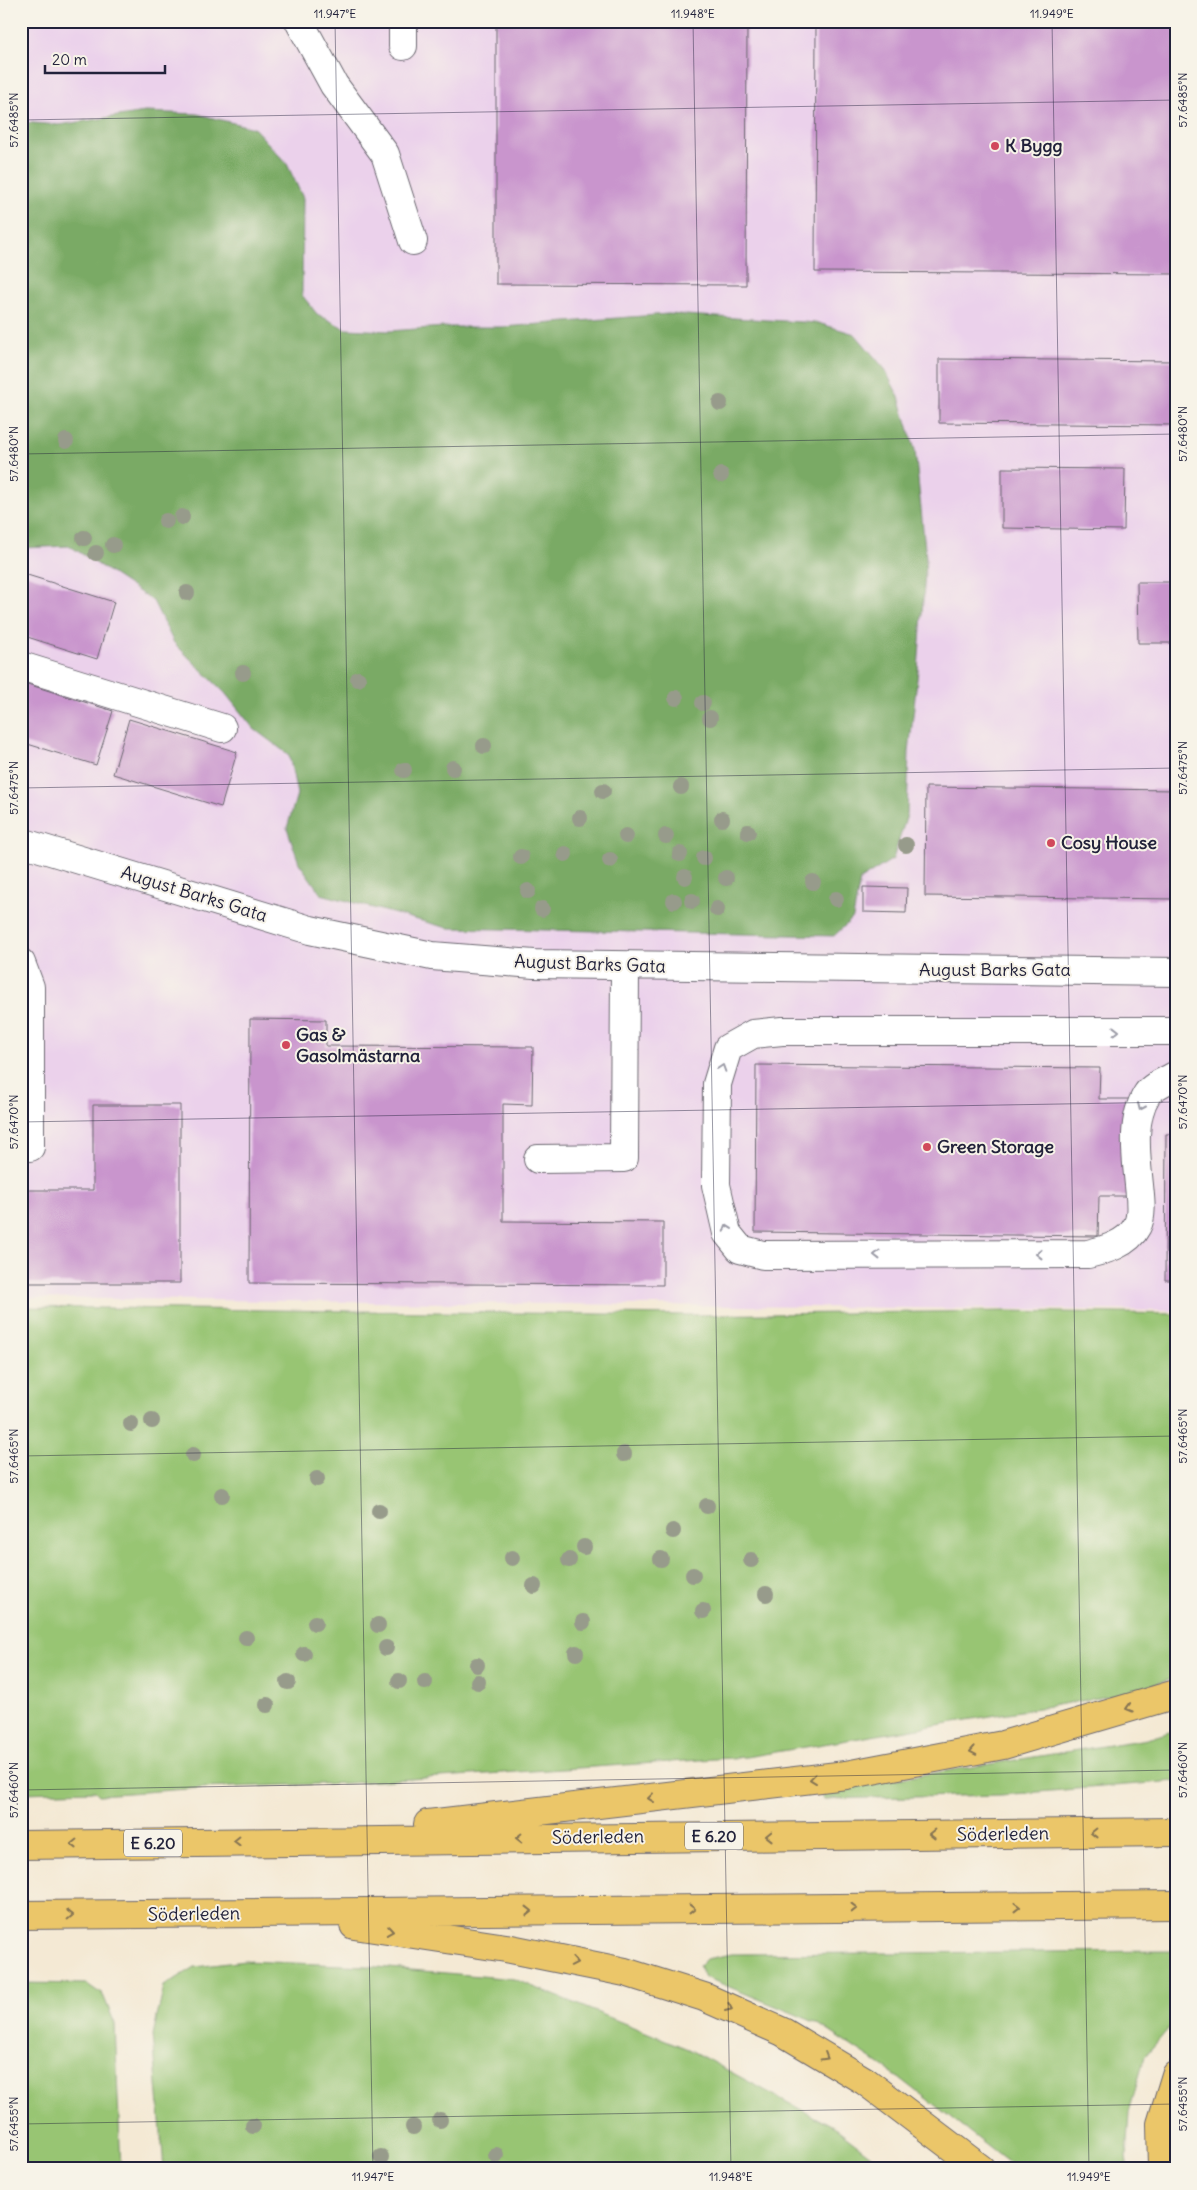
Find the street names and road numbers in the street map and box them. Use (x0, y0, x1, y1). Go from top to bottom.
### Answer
street label: August Barks Gata (118, 860, 270, 927)
street label: August Barks Gata (514, 949, 666, 978)
street label: August Barks Gata (919, 958, 1071, 981)
street label: Söderleden (957, 1821, 1049, 1846)
road number: E 6.20 (685, 1822, 743, 1850)
street label: Söderleden (552, 1824, 644, 1849)
road number: E 6.20 (124, 1830, 182, 1856)
street label: Söderleden (148, 1901, 240, 1926)

